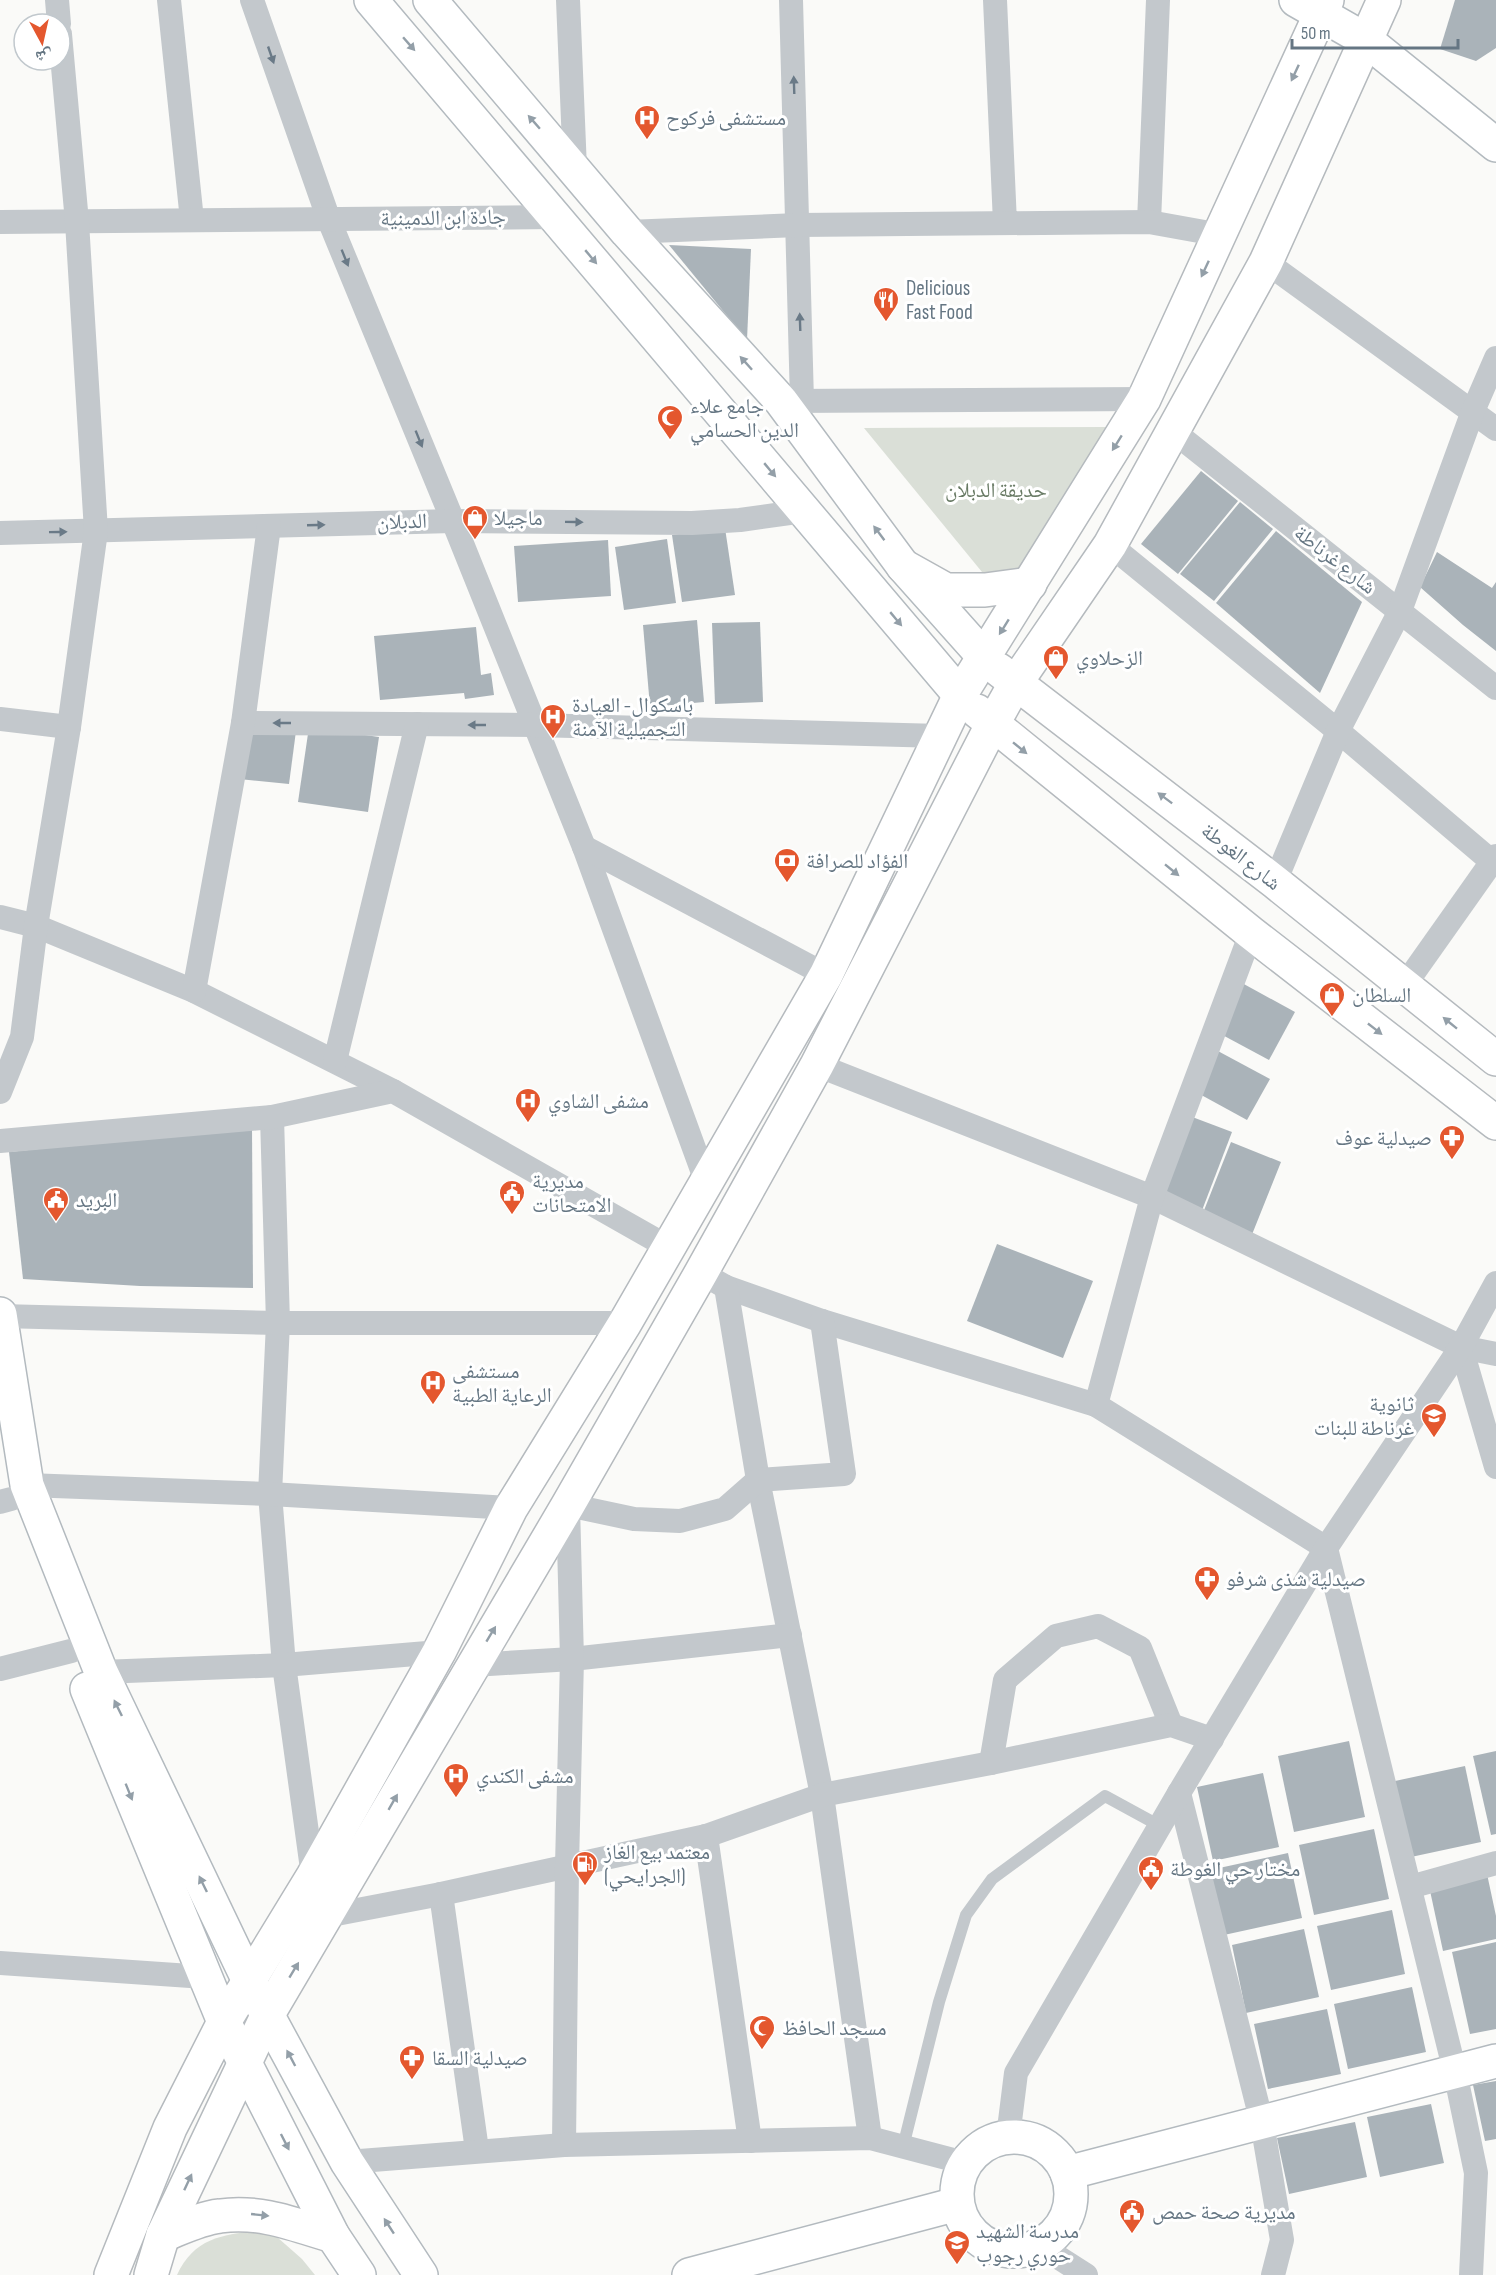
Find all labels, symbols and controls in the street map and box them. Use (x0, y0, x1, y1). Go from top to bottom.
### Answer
north arrow (12, 12, 72, 72)
scale bar (1292, 12, 1458, 50)
text: 50 m (1301, 23, 1331, 44)
one-way arrow (403, 36, 416, 52)
text: ش (34, 45, 54, 66)
one-way arrow (267, 46, 277, 64)
one-way arrow (1290, 64, 1300, 82)
one-way arrow (789, 75, 798, 94)
hospital icon: مستشفى فركوح (632, 103, 662, 141)
place label: مستشفى فركوح (666, 106, 786, 131)
one-way arrow (528, 114, 541, 130)
street label: جادة ابن الدمينية (380, 204, 506, 232)
one-way arrow (584, 249, 597, 265)
one-way arrow (340, 250, 350, 268)
one-way arrow (1200, 261, 1210, 279)
place label: Delicious Fast Food (906, 276, 973, 325)
restaurant icon: Delicious Fast Food (871, 285, 901, 323)
one-way arrow (796, 312, 805, 331)
one-way arrow (740, 356, 753, 371)
place label: جامع علاء الدين الحسامي (690, 394, 799, 446)
mosque icon: جامع علاء الدين الحسامي (655, 403, 685, 441)
one-way arrow (414, 430, 424, 448)
one-way arrow (1112, 435, 1123, 451)
one-way arrow (763, 462, 776, 477)
park label: حديقة الدبلان (945, 478, 1047, 503)
shop icon: ماجيلا (460, 503, 490, 541)
place label: ماجيلا (494, 506, 543, 531)
street label: الدبلان (376, 509, 428, 535)
one-way arrow (565, 517, 584, 527)
one-way arrow (307, 520, 326, 529)
street label: شارع غرناطة (1289, 520, 1381, 600)
one-way arrow (873, 526, 885, 541)
one-way arrow (49, 527, 68, 536)
one-way arrow (889, 611, 902, 626)
one-way arrow (998, 619, 1009, 635)
shop icon: الزحلاوي (1041, 643, 1071, 681)
place label: الزحلاوي (1076, 646, 1143, 674)
place label: باسكوال- العيادة التجميلية الآمنة (572, 693, 693, 742)
hospital icon: باسكوال- العيادة التجميلية الآمنة (538, 702, 568, 740)
one-way arrow (272, 719, 291, 728)
one-way arrow (467, 720, 486, 729)
one-way arrow (1012, 741, 1028, 754)
one-way arrow (1157, 792, 1173, 805)
street label: شارع الغوطة (1196, 818, 1286, 896)
bank icon: الفؤاد للصرافة (772, 846, 802, 884)
place label: الفؤاد للصرافة (806, 849, 908, 874)
one-way arrow (1164, 863, 1180, 876)
shop icon: السلطان (1317, 980, 1347, 1018)
place label: السلطان (1352, 983, 1411, 1008)
one-way arrow (1442, 1016, 1458, 1029)
one-way arrow (1367, 1023, 1383, 1035)
hospital icon: مشفى الشاوي (513, 1086, 543, 1124)
place label: مشفى الشاوي (548, 1089, 649, 1117)
pharmacy icon: صيدلية عوف (1437, 1123, 1467, 1161)
place label: صيدلية عوف (1335, 1126, 1432, 1151)
place label: مديرية الامتحانات (532, 1169, 612, 1218)
public building icon: مديرية الامتحانات (497, 1178, 527, 1216)
public building icon: البريد (41, 1185, 71, 1223)
place label: البريد (76, 1188, 117, 1213)
place label: مستشفى الرعاية الطبية (452, 1359, 552, 1408)
hospital icon: مستشفى الرعاية الطبية (418, 1368, 448, 1406)
place label: ثانوية غرناطة للبنات (1314, 1392, 1414, 1441)
school or university icon: ثانوية غرناطة للبنات (1419, 1401, 1449, 1439)
pharmacy icon: صيدلية شذى شرفو (1192, 1564, 1222, 1602)
place label: صيدلية شذى شرفو (1226, 1567, 1366, 1592)
one-way arrow (486, 1626, 497, 1642)
one-way arrow (114, 1700, 123, 1717)
hospital icon: مشفى الكندي (441, 1761, 471, 1799)
place label: مشفى الكندي (476, 1764, 574, 1792)
one-way arrow (124, 1783, 134, 1801)
one-way arrow (388, 1793, 398, 1810)
place label: معتمد بيع الغاز (الجرايحي) (603, 1840, 710, 1892)
fuel station icon: معتمد بيع الغاز (الجرايحي) (570, 1849, 600, 1887)
public building icon: مختار حي الغوطة (1136, 1854, 1166, 1892)
place label: مختار حي الغوطة (1170, 1857, 1300, 1885)
one-way arrow (198, 1875, 207, 1892)
one-way arrow (289, 1961, 299, 1978)
mosque icon: مسجد الحافظ (747, 2013, 777, 2051)
place label: مسجد الحافظ (782, 2016, 887, 2041)
pharmacy icon: صيدلية السقا (397, 2043, 427, 2081)
place label: صيدلية السقا (432, 2046, 528, 2071)
one-way arrow (286, 2049, 296, 2066)
one-way arrow (280, 2134, 290, 2151)
one-way arrow (183, 2173, 192, 2190)
public building icon: مديرية صحة حمص (1117, 2197, 1147, 2235)
place label: مديرية صحة حمص (1152, 2200, 1296, 2225)
one-way arrow (251, 2211, 270, 2220)
one-way arrow (384, 2218, 395, 2234)
place label: مدرسة الشهيد حوري رجوب (976, 2219, 1079, 2271)
school or university icon: مدرسة الشهيد حوري رجوب (942, 2228, 972, 2266)

